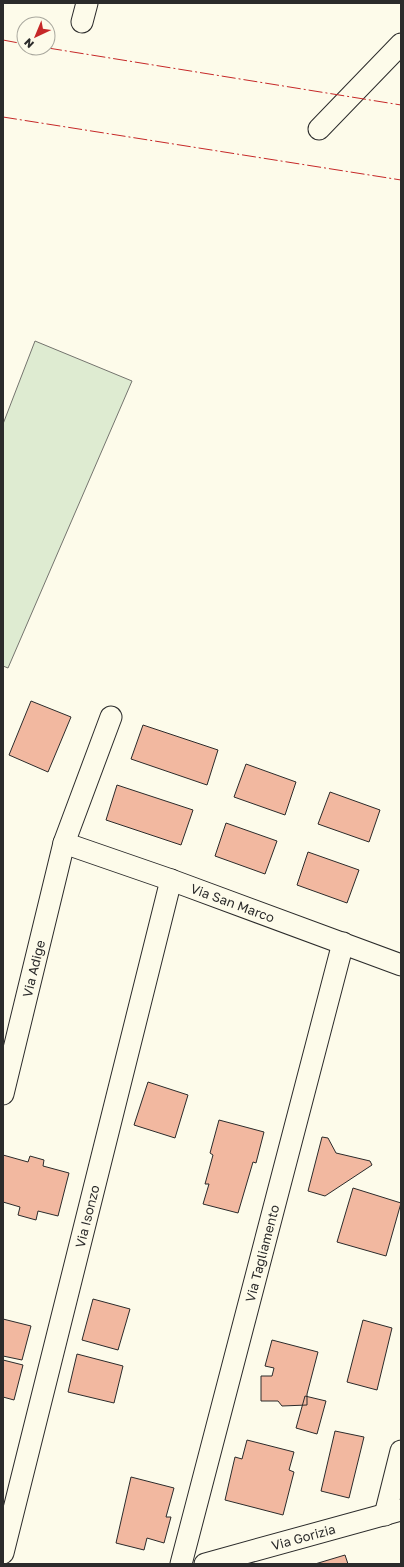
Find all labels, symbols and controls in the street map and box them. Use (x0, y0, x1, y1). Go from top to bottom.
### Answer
north arrow (16, 16, 56, 56)
text: N (21, 36, 36, 51)
street label: Via San Marco (189, 880, 277, 926)
street label: Via Adige (19, 938, 48, 999)
street label: Via Isonzo (72, 1183, 103, 1249)
street label: Via Tagliamento (242, 1203, 282, 1304)
street label: Via Gorizia (269, 1520, 337, 1553)

